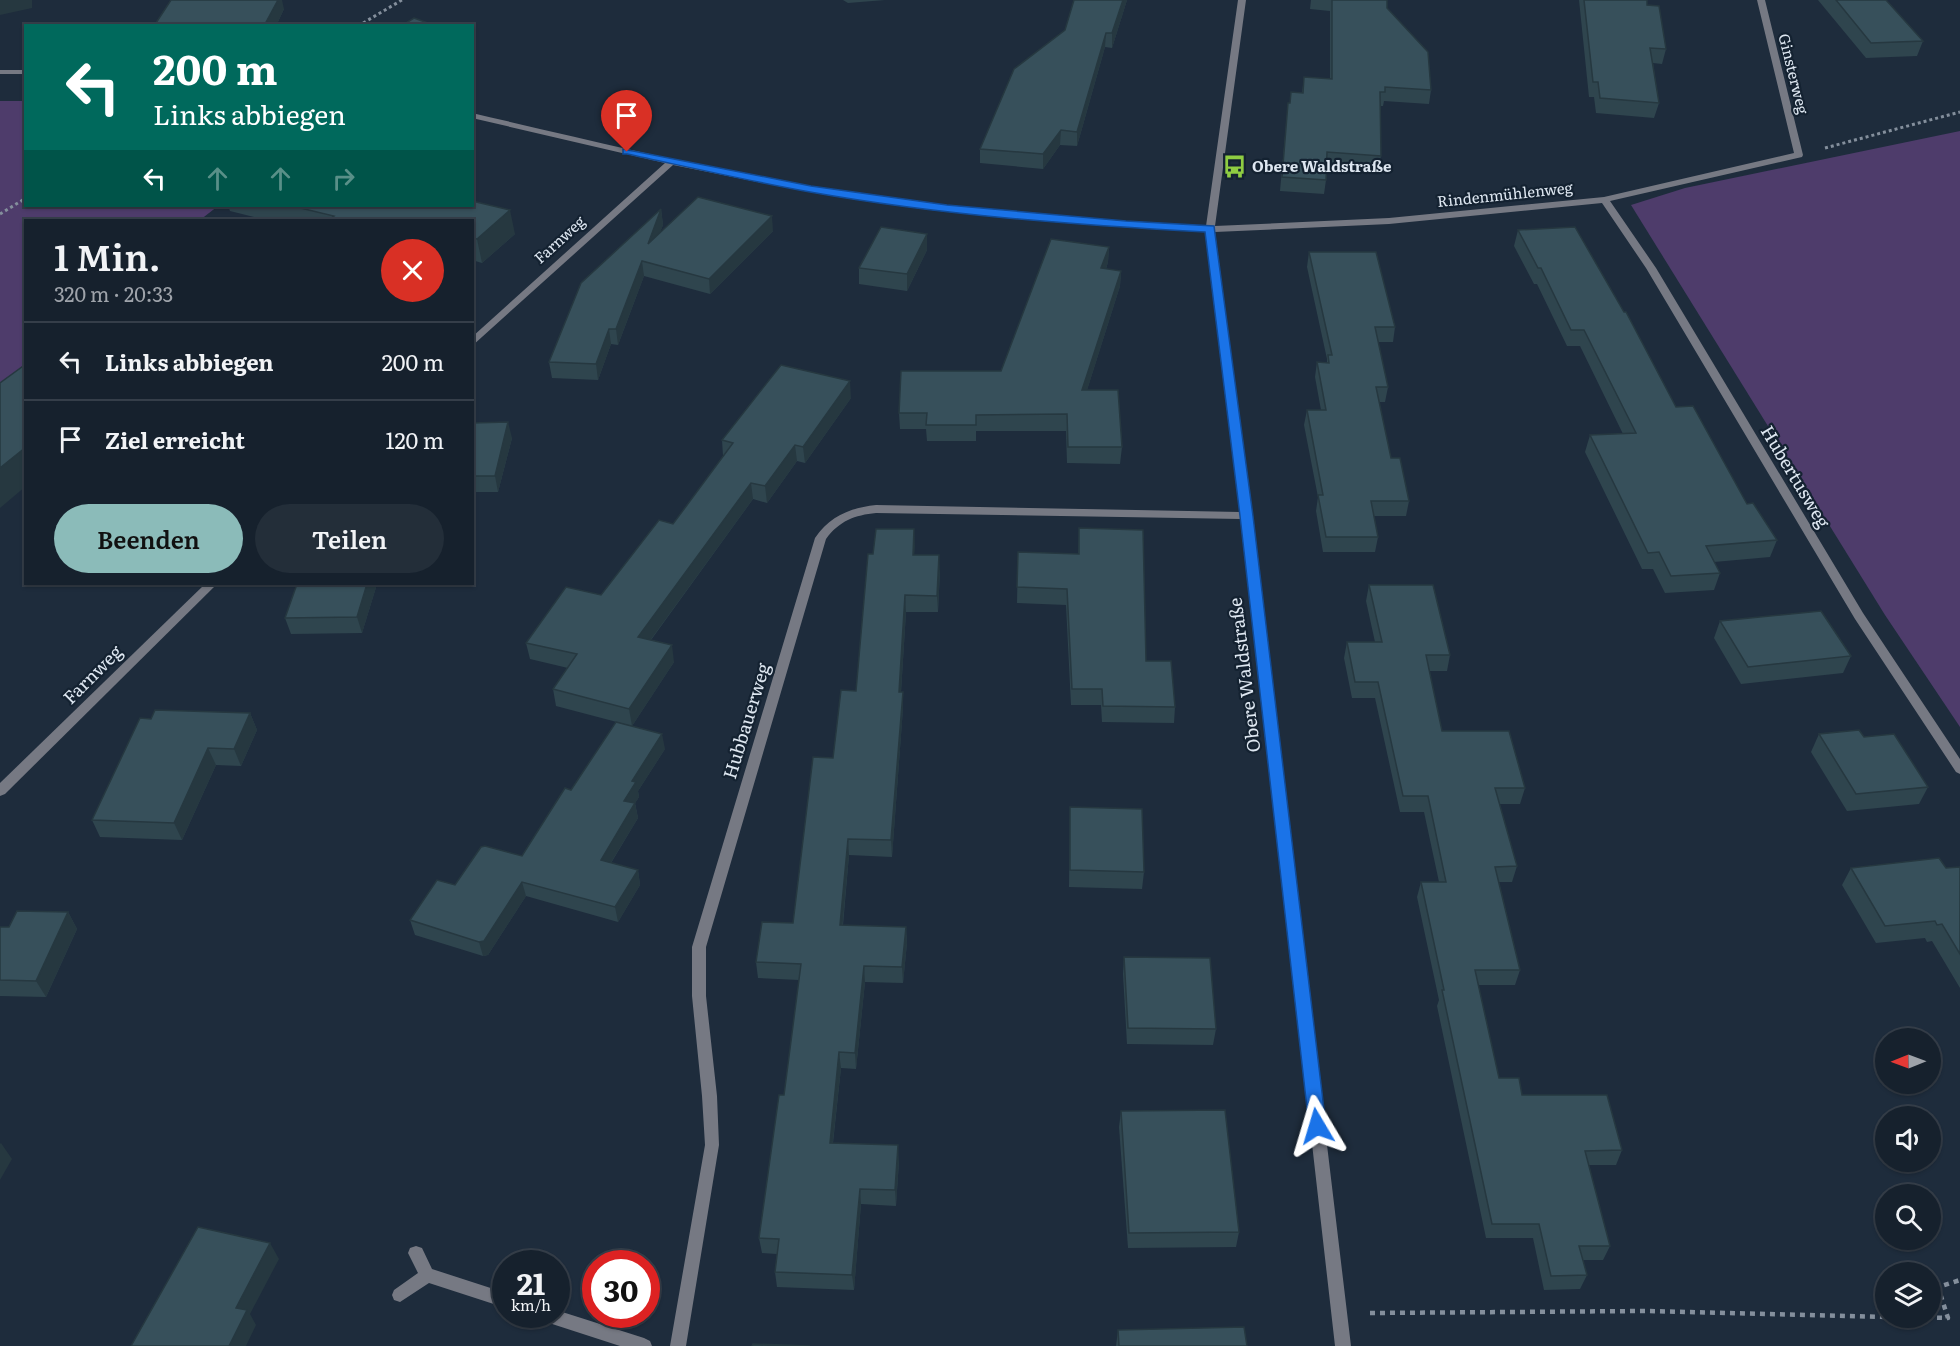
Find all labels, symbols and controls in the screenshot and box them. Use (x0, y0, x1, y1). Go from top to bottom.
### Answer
street label: Ginsterweg (1773, 31, 1816, 117)
text: 200 m (153, 36, 278, 98)
icon: left (54, 48, 132, 126)
pin (601, 90, 652, 152)
text: Links abbiegen (153, 93, 346, 133)
icon: arrive (610, 99, 643, 132)
bus stop icon: Obere Waldstraße (1221, 154, 1247, 180)
place label: Obere Waldstraße (1252, 154, 1392, 177)
icon: left (138, 162, 171, 195)
icon: ahead (201, 162, 234, 195)
icon: ahead (264, 162, 297, 195)
icon: right (327, 162, 360, 195)
street label: Rindenmühlenweg (1436, 175, 1575, 212)
street label: Farnweg (528, 209, 590, 268)
text: 1 Min. (54, 229, 161, 282)
button: close (381, 239, 444, 302)
text: 320 m · 20:33 (54, 278, 173, 308)
icon: left (54, 345, 87, 378)
text: Links abbiegen (105, 345, 274, 378)
text: 200 m (382, 345, 444, 378)
street label: Hubertusweg (1755, 420, 1838, 534)
icon: arrive (54, 423, 87, 456)
text: Ziel erreicht (105, 423, 245, 456)
text: 120 m (385, 423, 444, 456)
button: Beenden (54, 504, 243, 573)
button: Teilen (255, 504, 444, 573)
street label: Obere Waldstraße (1221, 596, 1266, 754)
street label: Farnweg (56, 637, 128, 710)
street label: Hubbauerweg (715, 658, 776, 782)
north arrow (1875, 1028, 1941, 1094)
map controls (1875, 1028, 1941, 1328)
position arrow (1285, 1094, 1349, 1158)
button: sound (1875, 1106, 1941, 1172)
button: search (1875, 1184, 1941, 1250)
speed limit sign: 30 (582, 1250, 660, 1328)
text: 21 (517, 1260, 545, 1304)
button: layers (1875, 1262, 1941, 1328)
text: km/h (511, 1293, 551, 1316)

